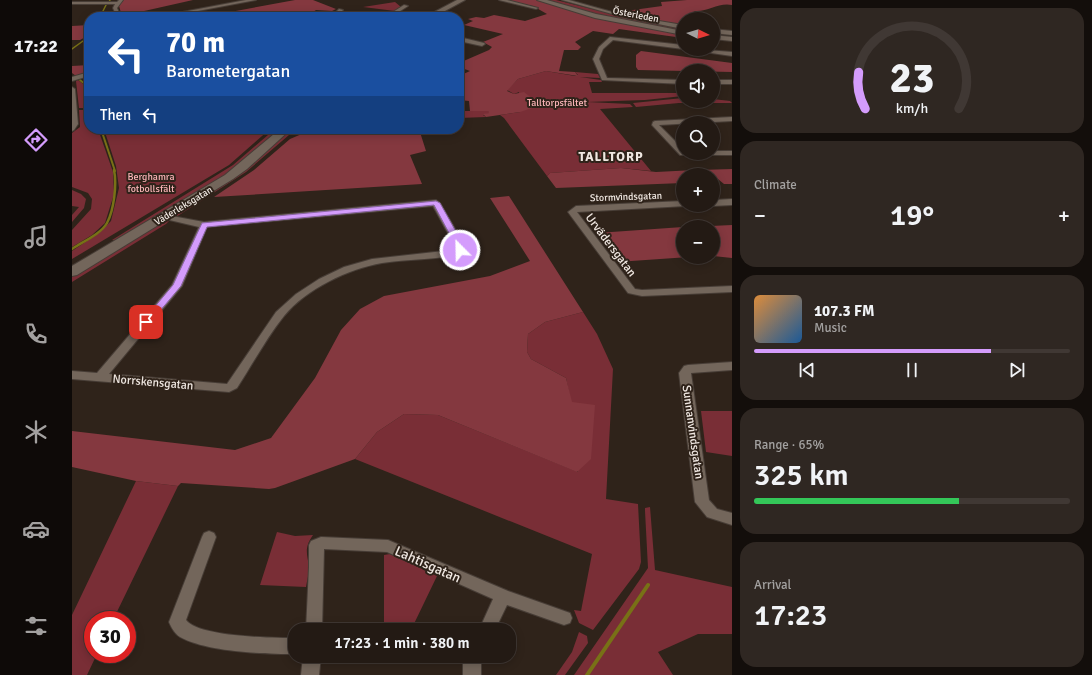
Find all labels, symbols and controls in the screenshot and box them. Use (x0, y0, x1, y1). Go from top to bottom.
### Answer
street label: Österleden (612, 5, 660, 25)
north arrow (676, 12, 720, 56)
map controls (676, 12, 720, 264)
text: 70 m (166, 26, 225, 60)
icon: left (100, 28, 152, 80)
text: 17:22 (14, 35, 58, 57)
text: 23 (890, 53, 934, 104)
text: Barometergatan (166, 60, 290, 82)
button: sound (676, 64, 720, 108)
park label: Talltorpsfältet (527, 97, 587, 109)
text: km/h (896, 99, 928, 116)
icon: left (139, 104, 161, 126)
text: Then (100, 106, 131, 124)
button: search (676, 116, 720, 160)
icon: directions (22, 126, 50, 154)
district label: TALLTORP (578, 149, 644, 165)
button: + (676, 168, 720, 212)
park label: Berghamra fotbollsfält (127, 171, 175, 195)
text: Climate (754, 177, 797, 193)
street label: Väderleksgatan (152, 184, 215, 228)
street label: Stormvindsgatan (590, 190, 662, 204)
text: 19° (890, 197, 934, 234)
text: − (754, 202, 766, 229)
text: + (1058, 202, 1070, 229)
street label: Urvädersgatan (582, 211, 639, 280)
button: − (676, 220, 720, 264)
icon: music (22, 223, 50, 251)
position arrow (439, 229, 481, 271)
text: 107.3 FM (814, 302, 875, 320)
pin (129, 305, 163, 339)
icon: arrive (135, 311, 157, 333)
icon: phone (22, 320, 50, 348)
text: Music (814, 320, 847, 336)
icon: previous (796, 359, 818, 381)
icon: pause (901, 359, 923, 381)
icon: next (1006, 359, 1028, 381)
street label: Norrskensgatan (112, 371, 194, 394)
street label: Sunnanvindsgatan (678, 384, 707, 480)
icon: climate (22, 418, 50, 446)
text: Range · 65% (754, 437, 824, 453)
text: 325 km (754, 457, 849, 494)
icon: car (22, 515, 50, 543)
street label: Lahtisgatan (392, 542, 464, 587)
text: Arrival (754, 577, 791, 593)
text: 17:23 (754, 597, 827, 634)
speed limit sign: 30 (84, 611, 136, 663)
icon: filters (22, 612, 50, 640)
text: 17:23 · 1 min · 380 m (335, 634, 469, 652)

